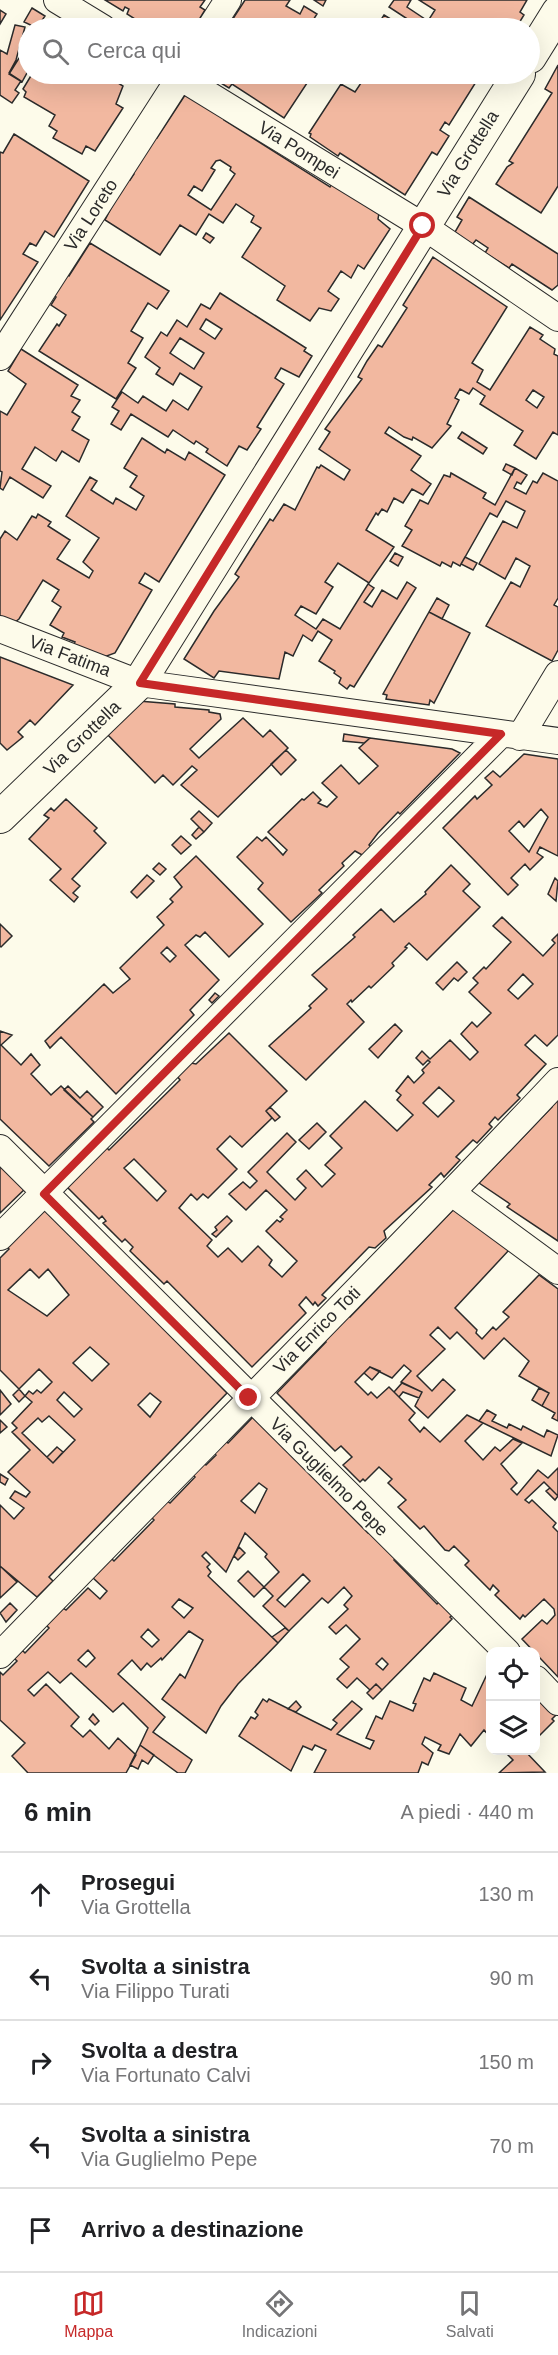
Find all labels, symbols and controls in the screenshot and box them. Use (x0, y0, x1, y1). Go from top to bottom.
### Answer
search box (18, 18, 540, 84)
icon: search (39, 35, 72, 68)
text: Cerca qui (87, 38, 181, 63)
street label: Via Grottella (433, 106, 503, 201)
street label: Via Pompei (255, 117, 343, 183)
street label: Via Loreto (60, 175, 122, 255)
route start (409, 212, 435, 238)
street label: Via Fatima (26, 631, 115, 681)
street label: Via Grottella (40, 696, 125, 779)
street label: Via Enrico Toti (269, 1282, 365, 1378)
route end (235, 1384, 261, 1410)
street label: Via Guglielmo Pepe (266, 1414, 392, 1540)
map controls (486, 1647, 540, 1755)
button: locate (486, 1647, 540, 1701)
button: layers (486, 1701, 540, 1755)
text: 6 min (24, 1797, 92, 1827)
text: A piedi · 440 m (401, 1801, 534, 1823)
text: Prosegui (81, 1870, 175, 1895)
icon: ahead (24, 1878, 57, 1911)
text: 130 m (478, 1883, 534, 1905)
text: Via Grottella (81, 1896, 191, 1918)
text: Svolta a sinistra (81, 1954, 250, 1979)
icon: left (24, 1962, 57, 1995)
text: 90 m (490, 1967, 534, 1989)
text: Via Filippo Turati (81, 1980, 230, 2002)
text: Svolta a destra (81, 2038, 238, 2063)
icon: right (24, 2046, 57, 2079)
text: 150 m (478, 2051, 534, 2073)
text: Via Fortunato Calvi (81, 2064, 251, 2086)
text: Svolta a sinistra (81, 2122, 250, 2147)
icon: left (24, 2130, 57, 2163)
text: 70 m (490, 2135, 534, 2157)
text: Via Guglielmo Pepe (81, 2148, 257, 2170)
icon: arrive (24, 2214, 57, 2247)
text: Arrivo a destinazione (81, 2217, 304, 2242)
tab: Mappa (64, 2287, 113, 2341)
tab: Indicazioni (242, 2287, 317, 2341)
tab: Salvati (446, 2287, 494, 2341)

